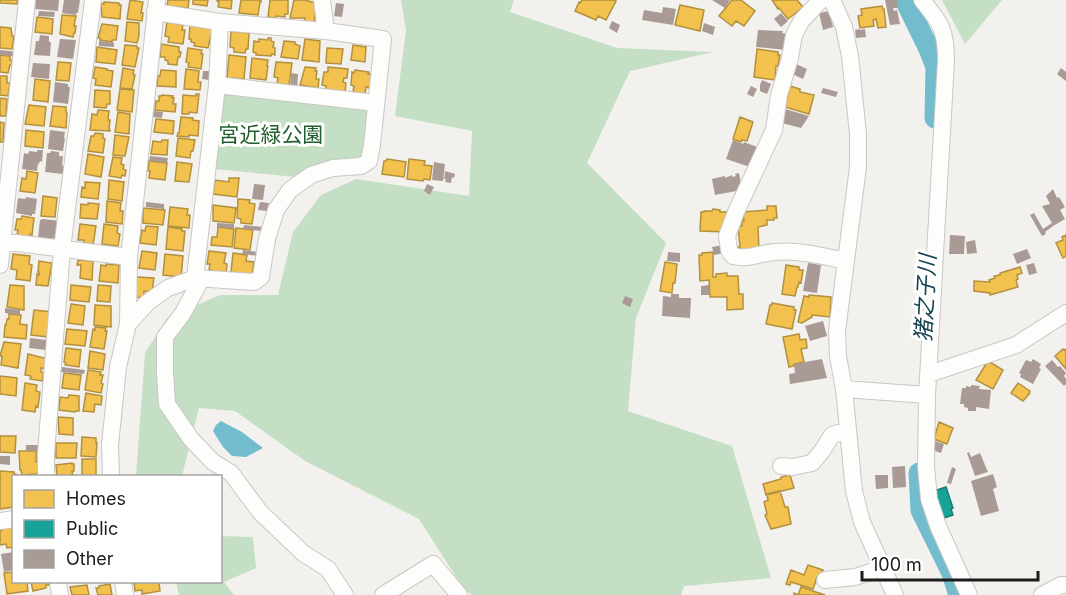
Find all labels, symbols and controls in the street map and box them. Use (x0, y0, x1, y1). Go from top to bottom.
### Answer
park label: 宮近緑公園 (219, 122, 324, 147)
water label: 猪之子川 (910, 251, 940, 343)
legend (12, 475, 222, 583)
text: Homes (66, 488, 126, 509)
text: Public (66, 518, 118, 539)
scale bar (862, 544, 1038, 582)
text: Other (66, 548, 114, 569)
text: 100 m (871, 554, 922, 575)

